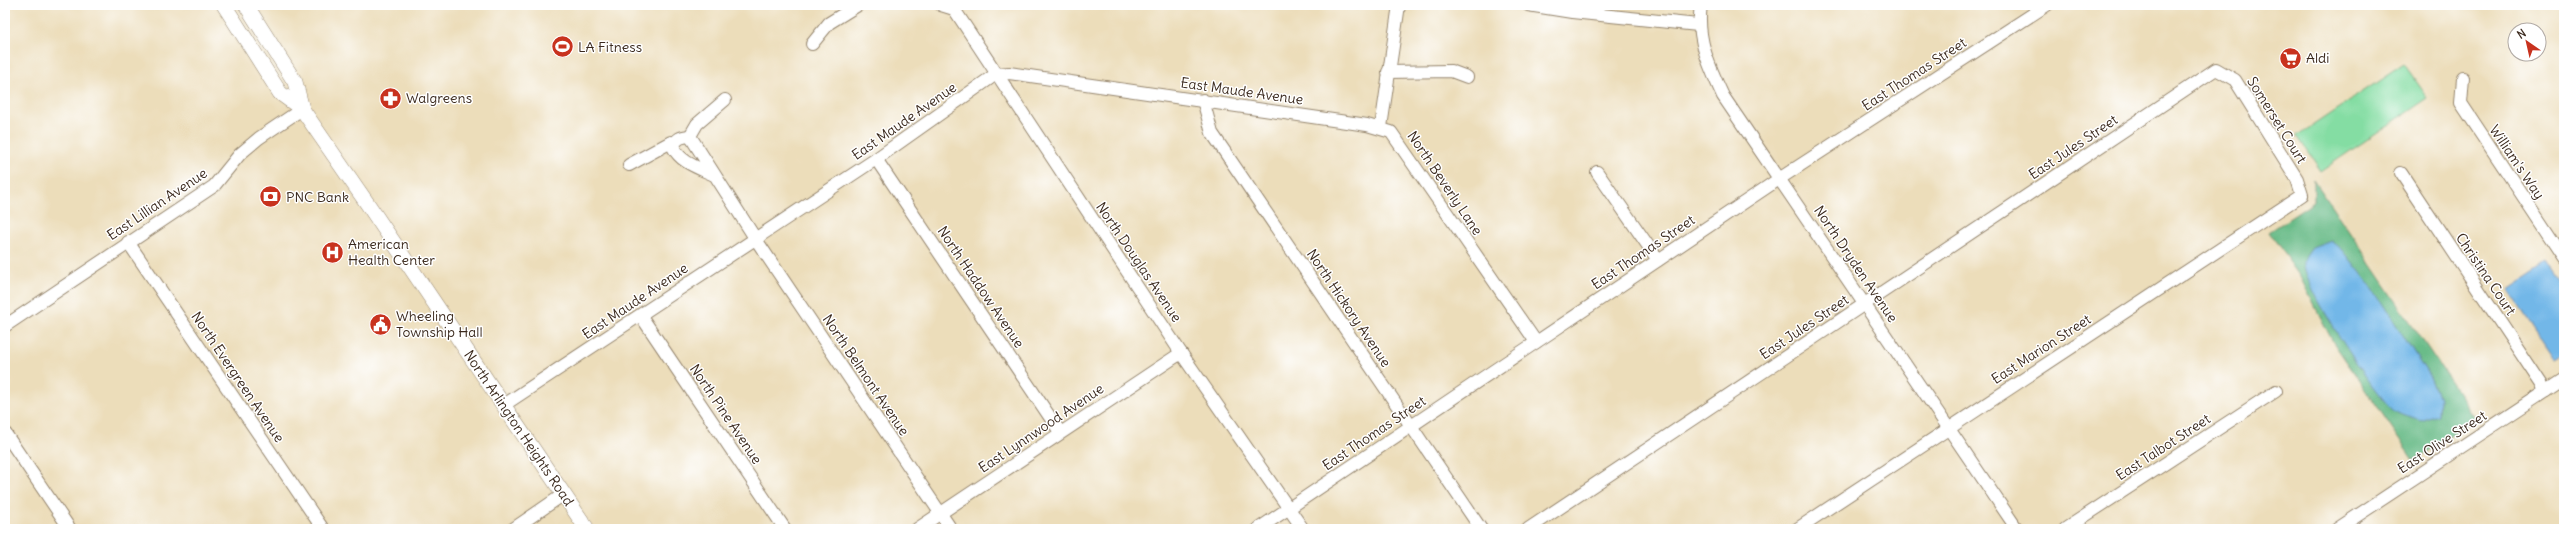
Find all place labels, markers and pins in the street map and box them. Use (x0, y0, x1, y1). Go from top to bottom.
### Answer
sports icon: LA Fitness (550, 34, 576, 60)
place label: LA Fitness (578, 38, 642, 56)
supermarket icon: Aldi (2277, 45, 2303, 71)
place label: Aldi (2306, 49, 2330, 67)
pharmacy icon: Walgreens (378, 85, 404, 111)
place label: Walgreens (406, 89, 472, 107)
bank icon: PNC Bank (258, 184, 284, 210)
place label: PNC Bank (286, 188, 349, 206)
place label: American Health Center (348, 235, 435, 269)
hospital icon: American Health Center (320, 239, 346, 265)
place label: Wheeling Township Hall (396, 307, 483, 341)
public building icon: Wheeling Township Hall (367, 311, 393, 337)

